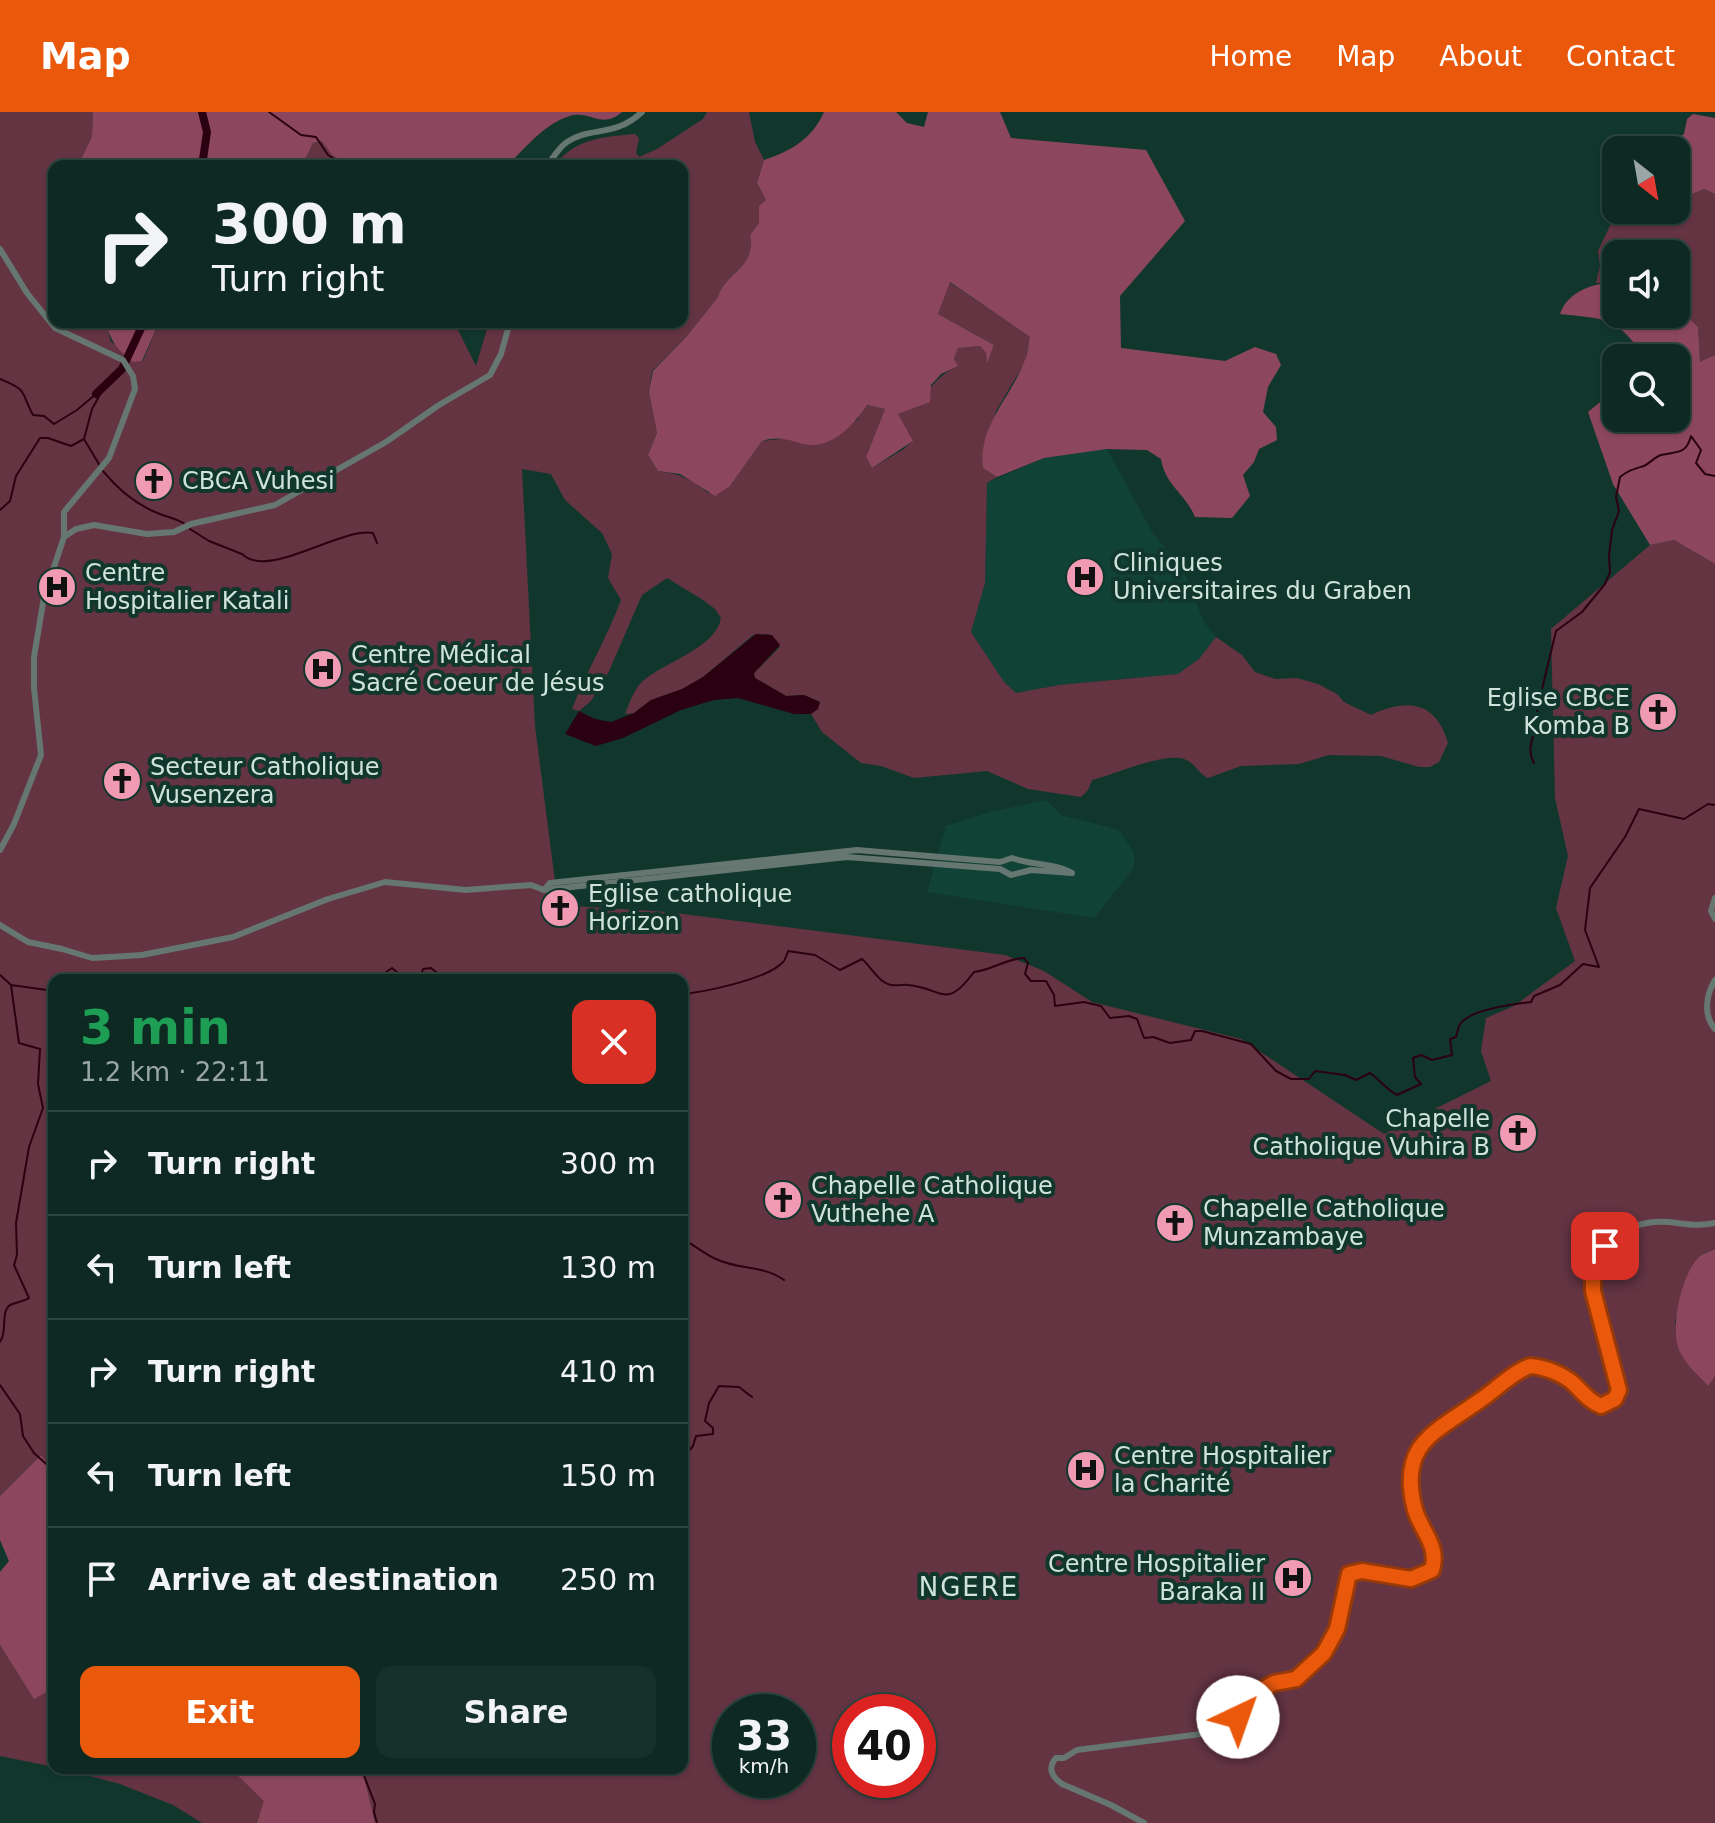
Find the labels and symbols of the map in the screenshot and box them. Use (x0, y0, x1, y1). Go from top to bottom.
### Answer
north arrow (1602, 136, 1690, 224)
church icon: CBCA Vuhesi (133, 460, 175, 502)
place label: CBCA Vuhesi (182, 467, 335, 495)
place label: Cliniques Universitaires du Graben (1113, 549, 1412, 605)
hospital icon: Cliniques Universitaires du Graben (1064, 556, 1106, 598)
place label: Centre Hospitalier Katali (85, 559, 289, 615)
hospital icon: Centre Hospitalier Katali (36, 566, 78, 608)
place label: Centre Médical Sacré Coeur de Jésus (351, 641, 604, 697)
hospital icon: Centre Médical Sacré Coeur de Jésus (302, 648, 344, 690)
place label: Eglise CBCE Komba B (1487, 684, 1630, 740)
church icon: Eglise CBCE Komba B (1637, 691, 1679, 733)
place label: Secteur Catholique Vusenzera (150, 753, 379, 809)
church icon: Secteur Catholique Vusenzera (101, 760, 143, 802)
place label: Eglise catholique Horizon (588, 880, 792, 936)
church icon: Eglise catholique Horizon (539, 887, 581, 929)
place label: Chapelle Catholique Vuhira B (1253, 1105, 1490, 1161)
church icon: Chapelle Catholique Vuhira B (1497, 1112, 1539, 1154)
place label: Chapelle Catholique Vuthehe A (811, 1172, 1053, 1228)
church icon: Chapelle Catholique Vuthehe A (762, 1179, 804, 1221)
place label: Chapelle Catholique Munzambaye (1203, 1195, 1445, 1251)
church icon: Chapelle Catholique Munzambaye (1154, 1202, 1196, 1244)
pin (1571, 1212, 1639, 1280)
place label: Centre Hospitalier la Charité (1114, 1442, 1331, 1498)
hospital icon: Centre Hospitalier la Charité (1065, 1449, 1107, 1491)
place label: Centre Hospitalier Baraka II (1048, 1550, 1265, 1606)
hospital icon: Centre Hospitalier Baraka II (1272, 1557, 1314, 1599)
district label: NGERE (919, 1572, 1019, 1602)
position arrow (1196, 1675, 1280, 1759)
speed limit sign: 40 (832, 1694, 936, 1798)

